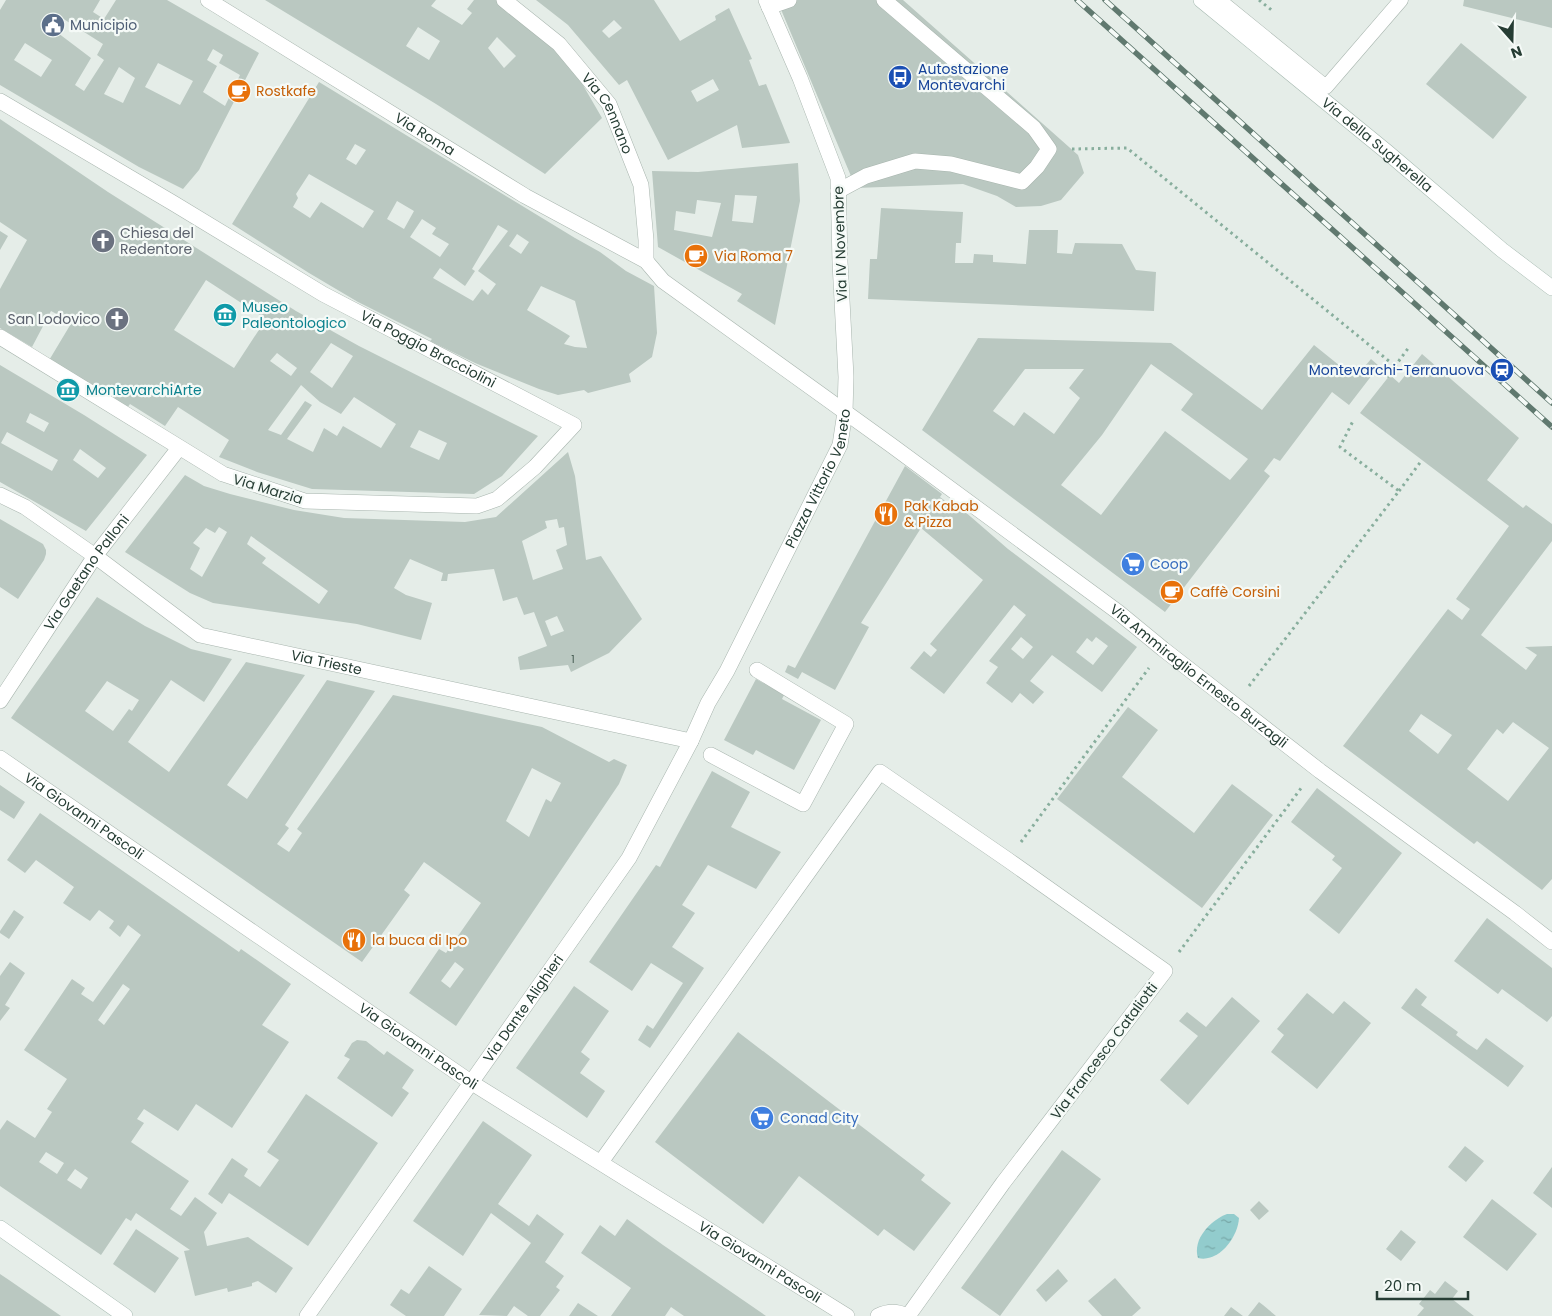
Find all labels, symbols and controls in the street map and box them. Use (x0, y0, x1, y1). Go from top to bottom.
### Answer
public building icon: Municipio (40, 12, 66, 38)
place label: Municipio (70, 15, 137, 35)
north arrow (1487, 15, 1537, 65)
text: N (1508, 41, 1525, 63)
place label: Autostazione Montevarchi (918, 59, 1009, 95)
bus stop icon: Autostazione Montevarchi (887, 64, 913, 90)
street label: Via Cennano (577, 68, 638, 157)
cafe icon: Rostkafe (226, 78, 252, 104)
place label: Rostkafe (256, 81, 316, 101)
street label: Via della Sugherella (1317, 93, 1437, 197)
street label: Via Roma (391, 108, 459, 160)
street label: Via IV Novembre (828, 185, 852, 302)
place label: Chiesa del Redentore (120, 223, 194, 259)
church icon: Chiesa del Redentore (90, 228, 116, 254)
cafe icon: Via Roma 7 (683, 243, 709, 269)
place label: Via Roma 7 (714, 246, 793, 266)
place label: Museo Paleontologico (242, 297, 346, 333)
museum icon: Museo Paleontologico (212, 302, 238, 328)
street label: Via Poggio Bracciolini (357, 305, 500, 393)
church icon: San Lodovico (104, 306, 130, 332)
place label: San Lodovico (7, 309, 100, 329)
station icon: Montevarchi-Terranuova (1489, 357, 1515, 383)
place label: Montevarchi-Terranuova (1309, 360, 1484, 380)
museum icon: MontevarchiArte (55, 377, 81, 403)
place label: MontevarchiArte (86, 380, 202, 400)
street label: Piazza Vittorio Veneto (780, 407, 855, 551)
street label: Via Marzia (231, 469, 305, 509)
place label: Pak Kabab & Pizza (904, 496, 979, 532)
restaurant icon: Pak Kabab & Pizza (873, 501, 899, 527)
street label: Via Gaetano Palloni (39, 510, 134, 634)
supermarket icon: Coop (1120, 551, 1146, 577)
place label: Coop (1150, 554, 1188, 574)
cafe icon: Caffè Corsini (1159, 579, 1185, 605)
place label: Caffè Corsini (1190, 582, 1280, 602)
street label: Via Ammiraglio Ernesto Burzagli (1106, 599, 1292, 752)
street label: Via Trieste (289, 645, 364, 680)
house number: 1 (571, 651, 575, 667)
street label: Via Giovanni Pascoli (20, 768, 148, 864)
restaurant icon: la buca di Ipo (341, 927, 367, 953)
place label: la buca di Ipo (372, 930, 467, 950)
street label: Via Dante Alighieri (478, 950, 568, 1066)
street label: Via Francesco Cataliotti (1046, 978, 1162, 1124)
street label: Via Giovanni Pascoli (355, 998, 482, 1094)
supermarket icon: Conad City (749, 1105, 775, 1131)
place label: Conad City (780, 1108, 859, 1128)
street label: Via Giovanni Pascoli (695, 1216, 825, 1308)
scale bar (1377, 1268, 1468, 1300)
text: 20 m (1384, 1275, 1422, 1296)

